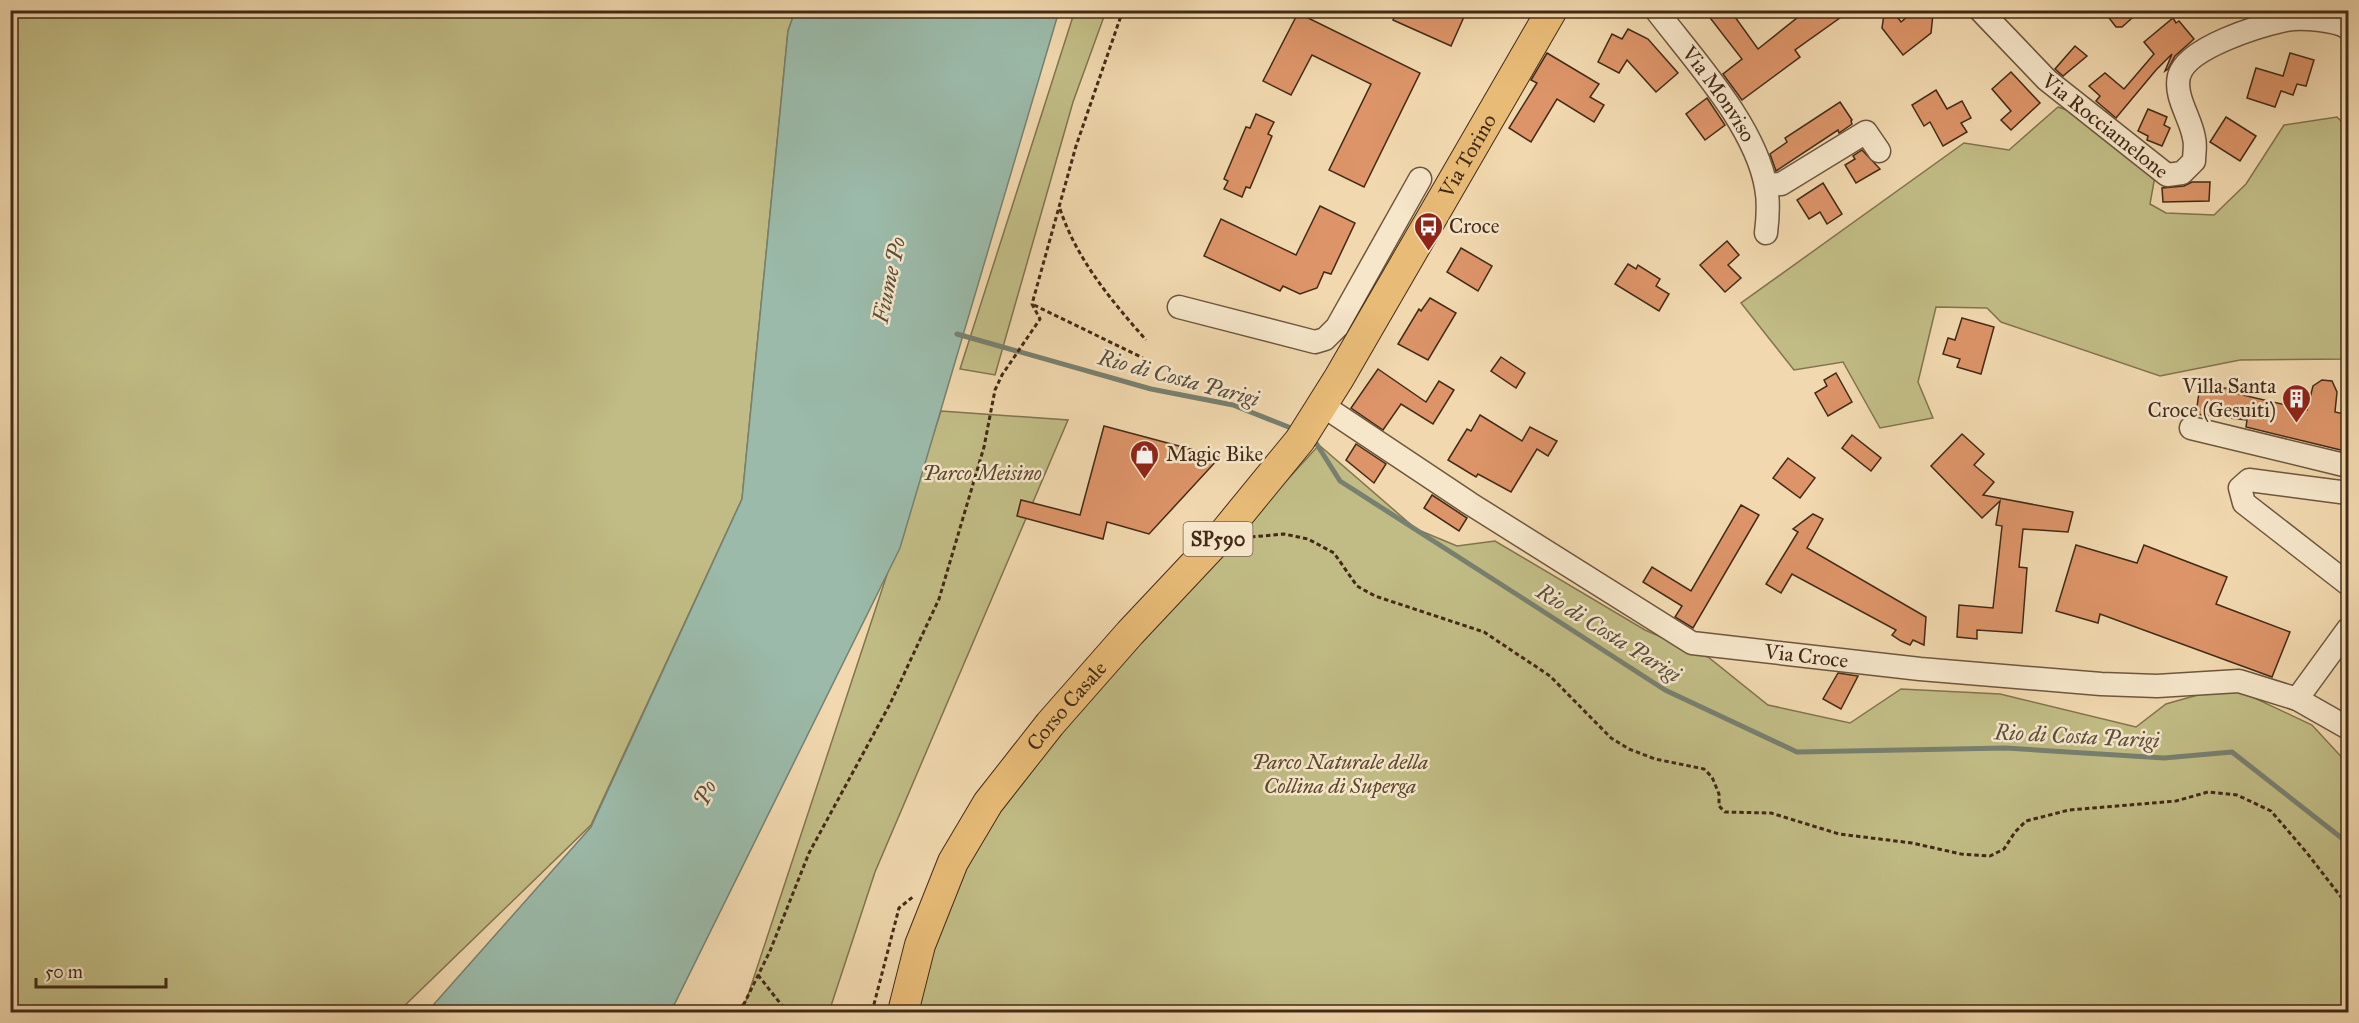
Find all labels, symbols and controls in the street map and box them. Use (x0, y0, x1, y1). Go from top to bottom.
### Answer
street label: Via Monviso (1676, 40, 1761, 147)
street label: Via Rocciamelone (2036, 67, 2174, 184)
street label: Via Torino (1433, 109, 1502, 203)
bus stop icon: Croce (1412, 210, 1444, 252)
place label: Croce (1449, 213, 1500, 239)
water label: Fiume Po (866, 234, 911, 327)
water label: Rio di Costa Parigi (1095, 343, 1263, 413)
place label: Villa Santa Croce (Gesuiti) (2147, 373, 2276, 423)
building icon: Villa Santa Croce (Gesuiti) (2281, 382, 2313, 424)
shop icon: Magic Bike (1129, 438, 1161, 480)
place label: Magic Bike (1166, 441, 1264, 467)
park label: Parco Meisino (922, 460, 1042, 486)
road number: SP590 (1184, 522, 1252, 556)
water label: Rio di Costa Parigi (1531, 577, 1687, 689)
street label: Via Croce (1762, 638, 1850, 674)
street label: Corso Casale (1021, 656, 1112, 756)
water label: Rio di Costa Parigi (1993, 718, 2161, 754)
park label: Parco Naturale della Collina di Superga (1252, 749, 1428, 799)
water label: Po (687, 776, 723, 810)
scale bar (36, 951, 166, 989)
text: 50 m (45, 961, 83, 983)

